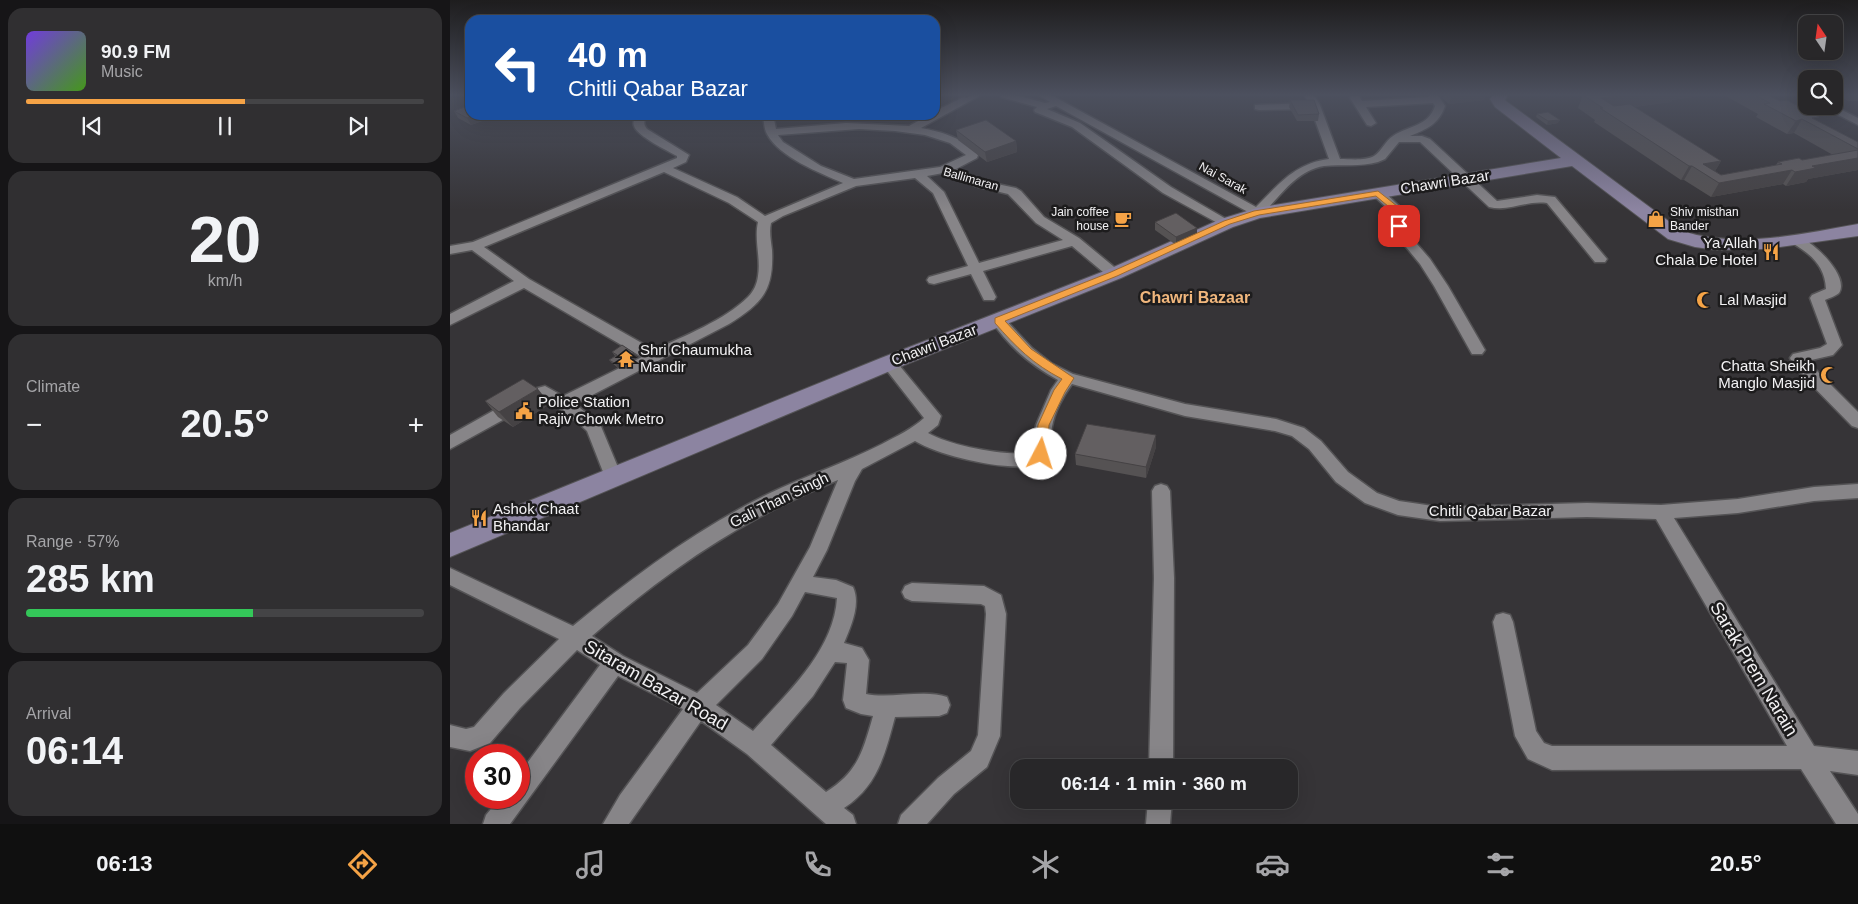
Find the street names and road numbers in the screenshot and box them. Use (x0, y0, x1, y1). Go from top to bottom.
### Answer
street label: Nai Sarak (1197, 159, 1250, 197)
street label: Ballimaran (942, 164, 1000, 194)
street label: Chawri Bazar (1399, 166, 1491, 197)
street label: Chawri Bazar (889, 320, 979, 369)
street label: Gali Than Singh (727, 468, 831, 531)
street label: Chitli Qabar Bazar (1429, 502, 1551, 519)
street label: Sarak Prem Narain (1706, 598, 1802, 740)
street label: Sitaram Bazar Road (581, 636, 731, 734)

